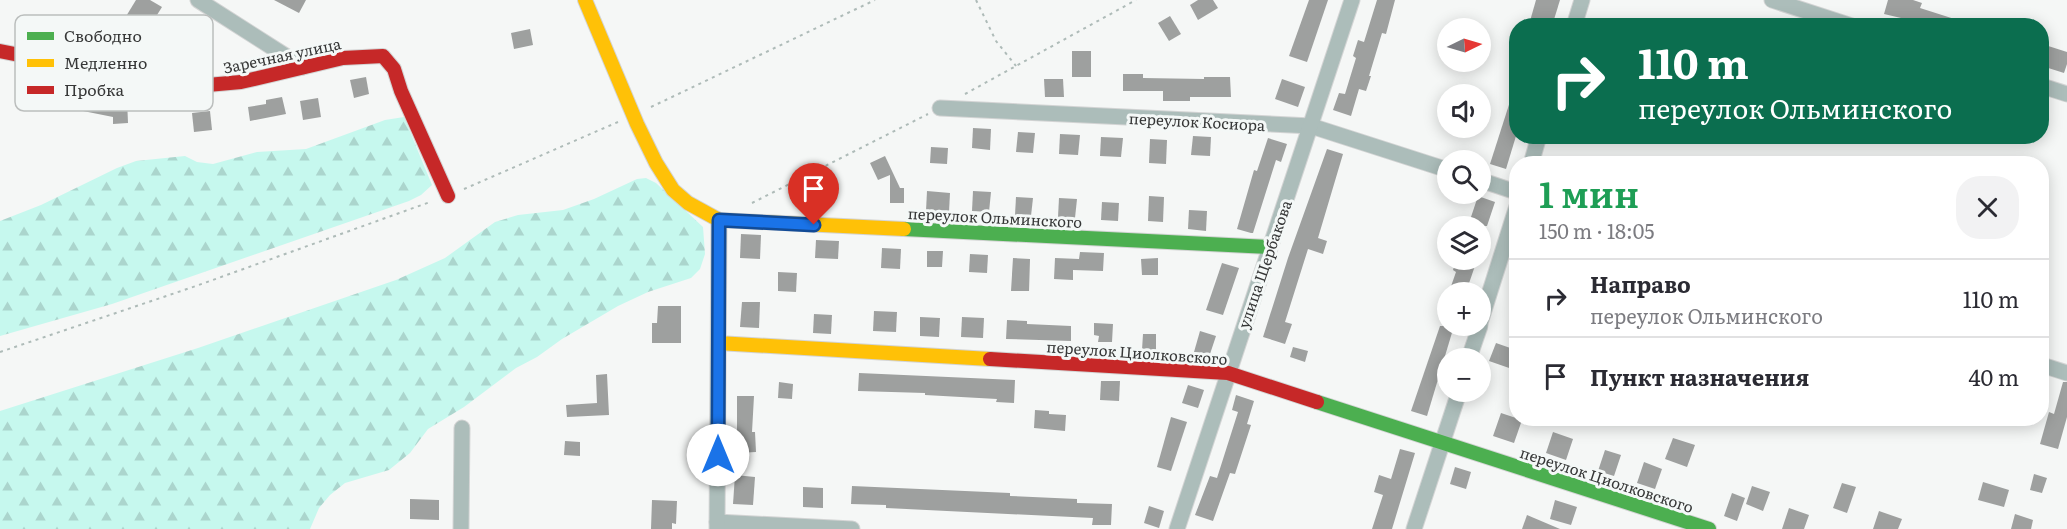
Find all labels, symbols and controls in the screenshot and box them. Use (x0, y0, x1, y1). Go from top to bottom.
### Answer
legend (15, 15, 213, 111)
north arrow (1437, 18, 1491, 72)
map controls (1437, 18, 1491, 402)
text: Свободно (64, 23, 142, 47)
text: 110 m (1638, 30, 1749, 92)
street label: Заречная улица (221, 31, 344, 79)
icon: right (1539, 42, 1617, 120)
text: Медленно (64, 50, 147, 74)
text: Пробка (64, 77, 125, 101)
button: sound (1437, 84, 1491, 138)
text: переулок Ольминского (1638, 87, 1952, 127)
street label: переулок Косиора (1128, 106, 1267, 136)
button: search (1437, 150, 1491, 204)
pin (788, 163, 839, 225)
text: 1 мин (1539, 166, 1639, 219)
icon: arrive (797, 172, 830, 205)
button: close (1956, 176, 2019, 239)
street label: улица Щербакова (1231, 196, 1297, 331)
street label: переулок Ольминского (907, 201, 1083, 233)
text: 150 m · 18:05 (1539, 215, 1654, 245)
button: layers (1437, 216, 1491, 270)
text: Направо (1590, 267, 1691, 300)
button: + (1437, 282, 1491, 336)
icon: right (1539, 282, 1572, 315)
text: 110 m (1963, 282, 2019, 315)
text: переулок Ольминского (1590, 300, 1823, 330)
street label: переулок Циолковского (1046, 334, 1228, 370)
button: − (1437, 348, 1491, 402)
icon: arrive (1539, 360, 1572, 393)
text: Пункт назначения (1590, 360, 1809, 393)
text: 40 m (1968, 360, 2019, 393)
position arrow (686, 423, 750, 487)
street label: переулок Циолковского (1517, 440, 1697, 518)

